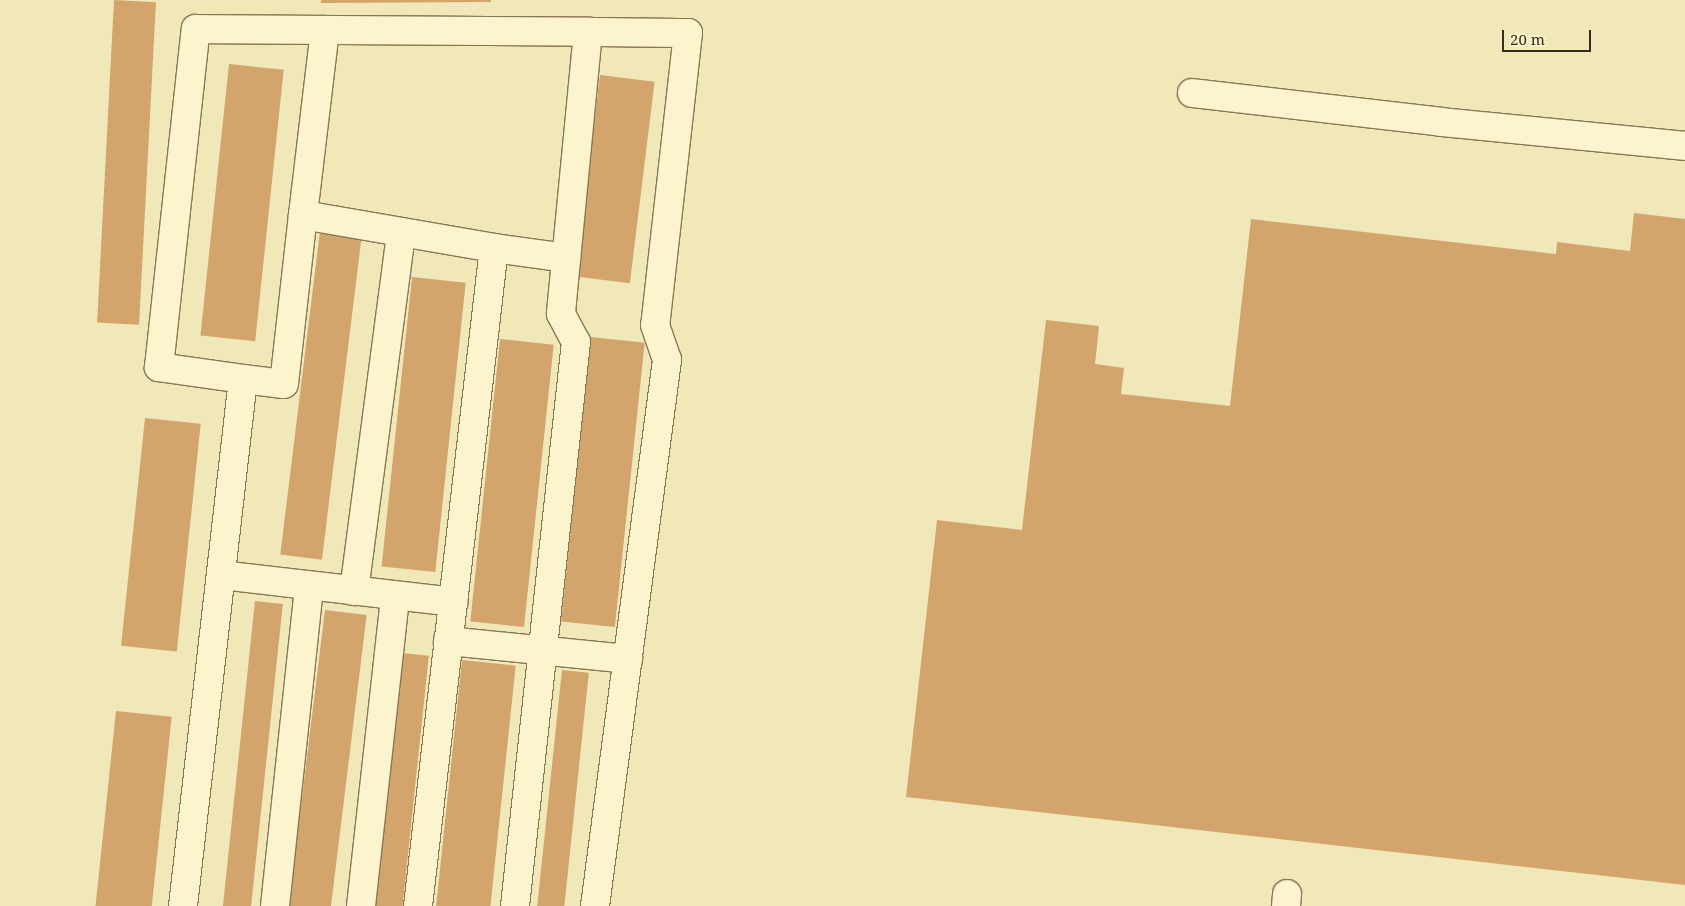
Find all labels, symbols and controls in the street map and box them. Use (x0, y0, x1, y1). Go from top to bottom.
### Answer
scale bar (1505, 20, 1594, 52)
text: 20 m (1510, 29, 1545, 49)

